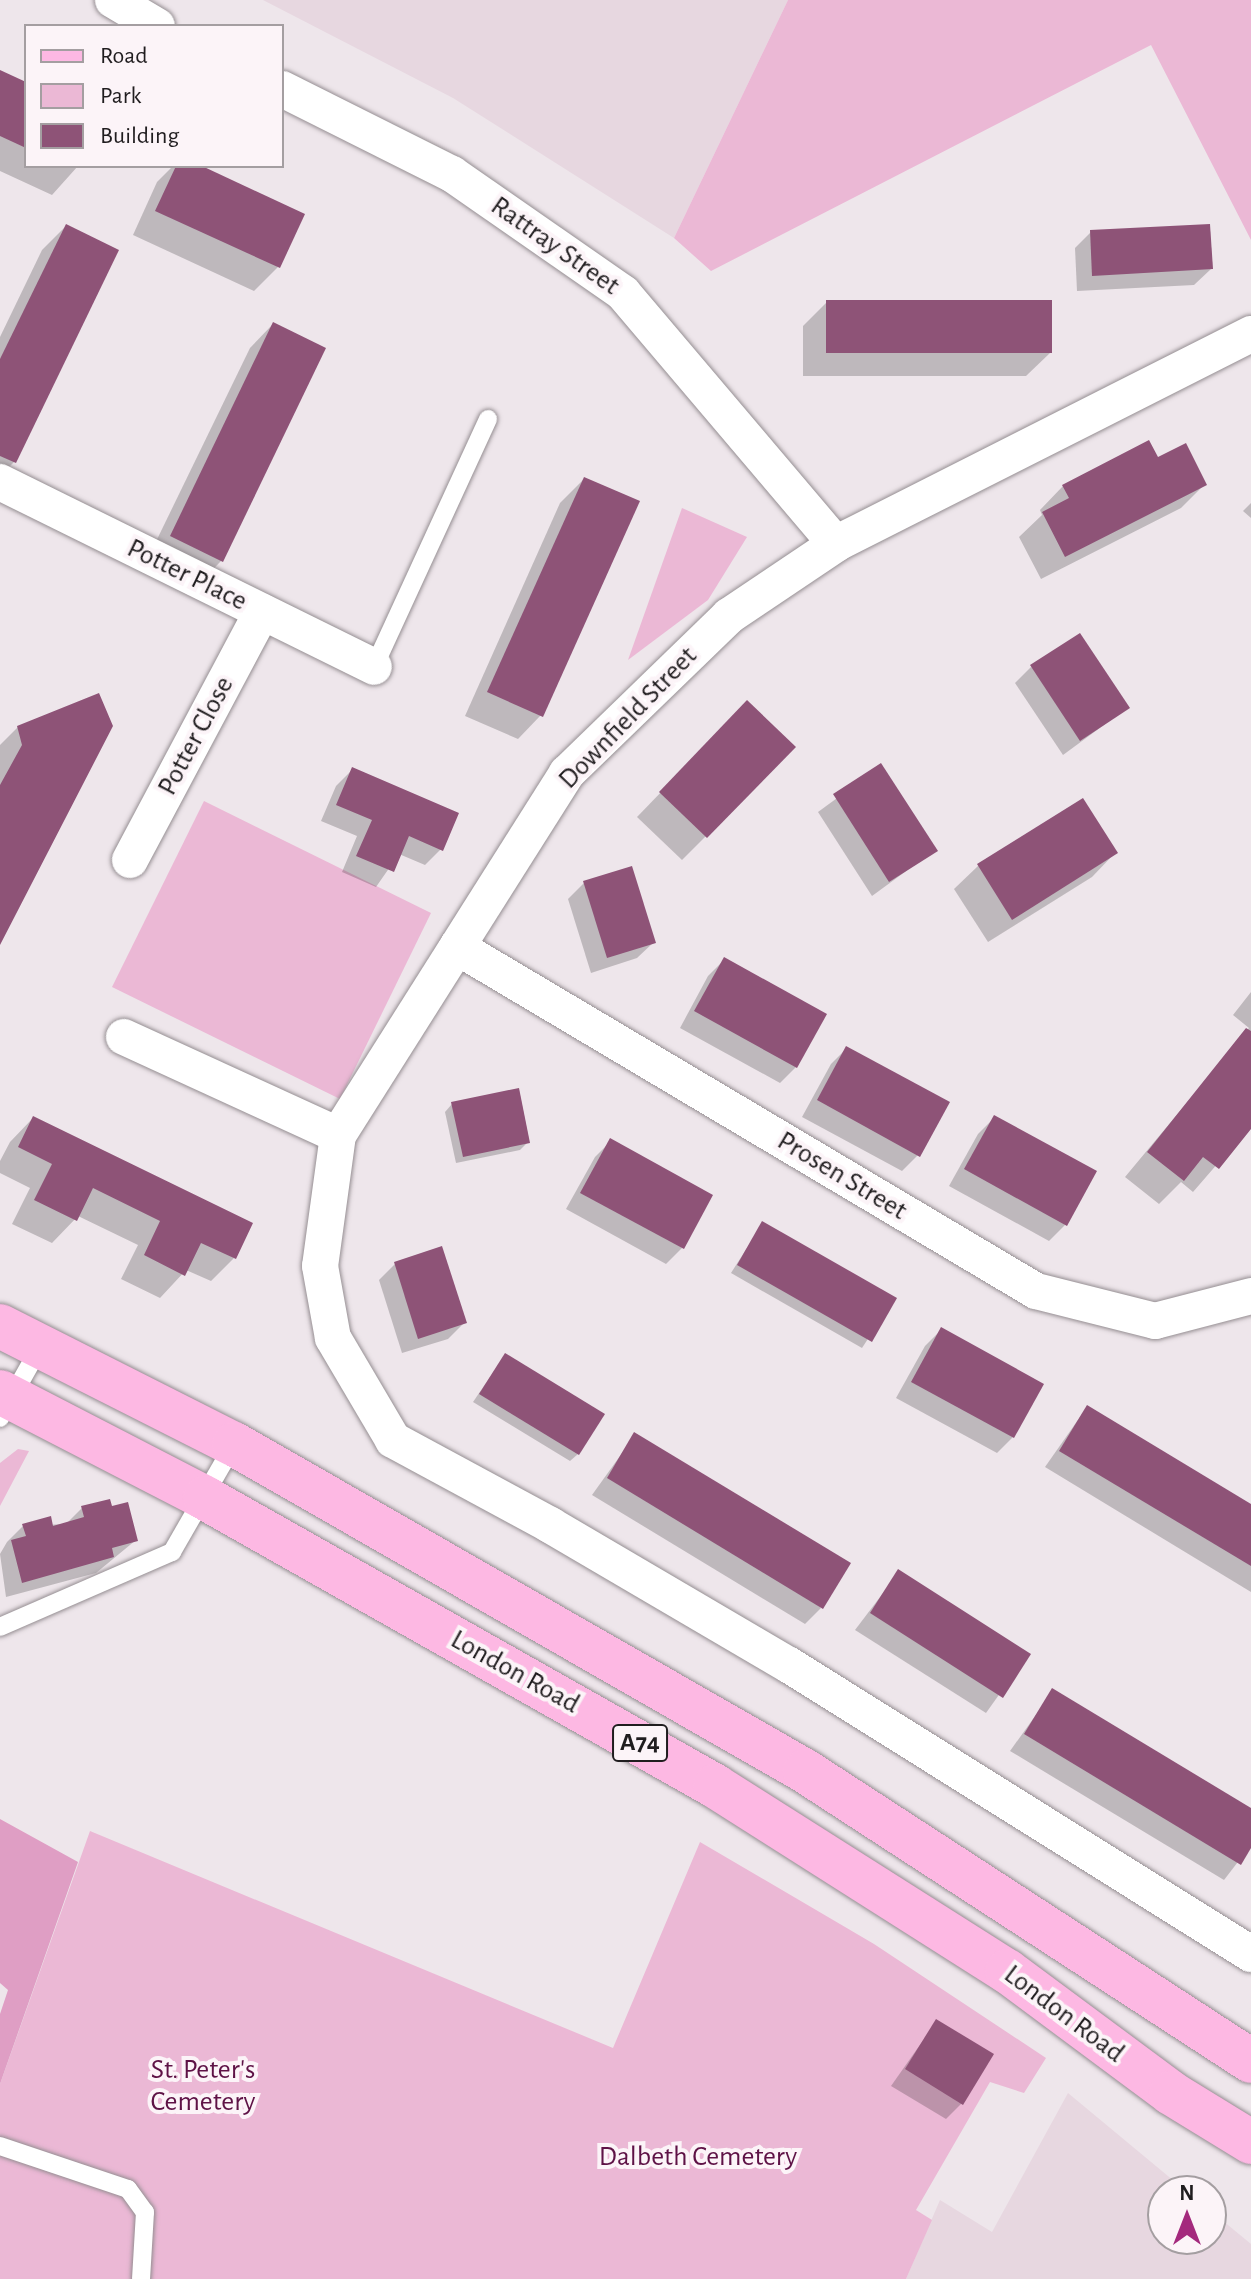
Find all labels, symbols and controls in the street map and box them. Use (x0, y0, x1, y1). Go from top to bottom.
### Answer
legend (24, 24, 284, 168)
text: Road (100, 44, 148, 68)
text: Park (100, 84, 141, 108)
text: Building (100, 124, 179, 148)
street label: Rattray Street (484, 189, 626, 303)
street label: Potter Place (122, 532, 252, 618)
street label: Downfield Street (552, 640, 704, 796)
street label: Potter Close (151, 671, 241, 801)
street label: Prosen Street (771, 1124, 913, 1228)
street label: London Road (445, 1623, 585, 1721)
road number: A74 (612, 1721, 668, 1765)
street label: London Road (997, 1958, 1131, 2070)
park label: St. Peter's Cemetery (151, 2053, 255, 2119)
park label: Dalbeth Cemetery (599, 2140, 797, 2174)
north arrow (1147, 2175, 1227, 2255)
text: N (1179, 2182, 1195, 2204)

